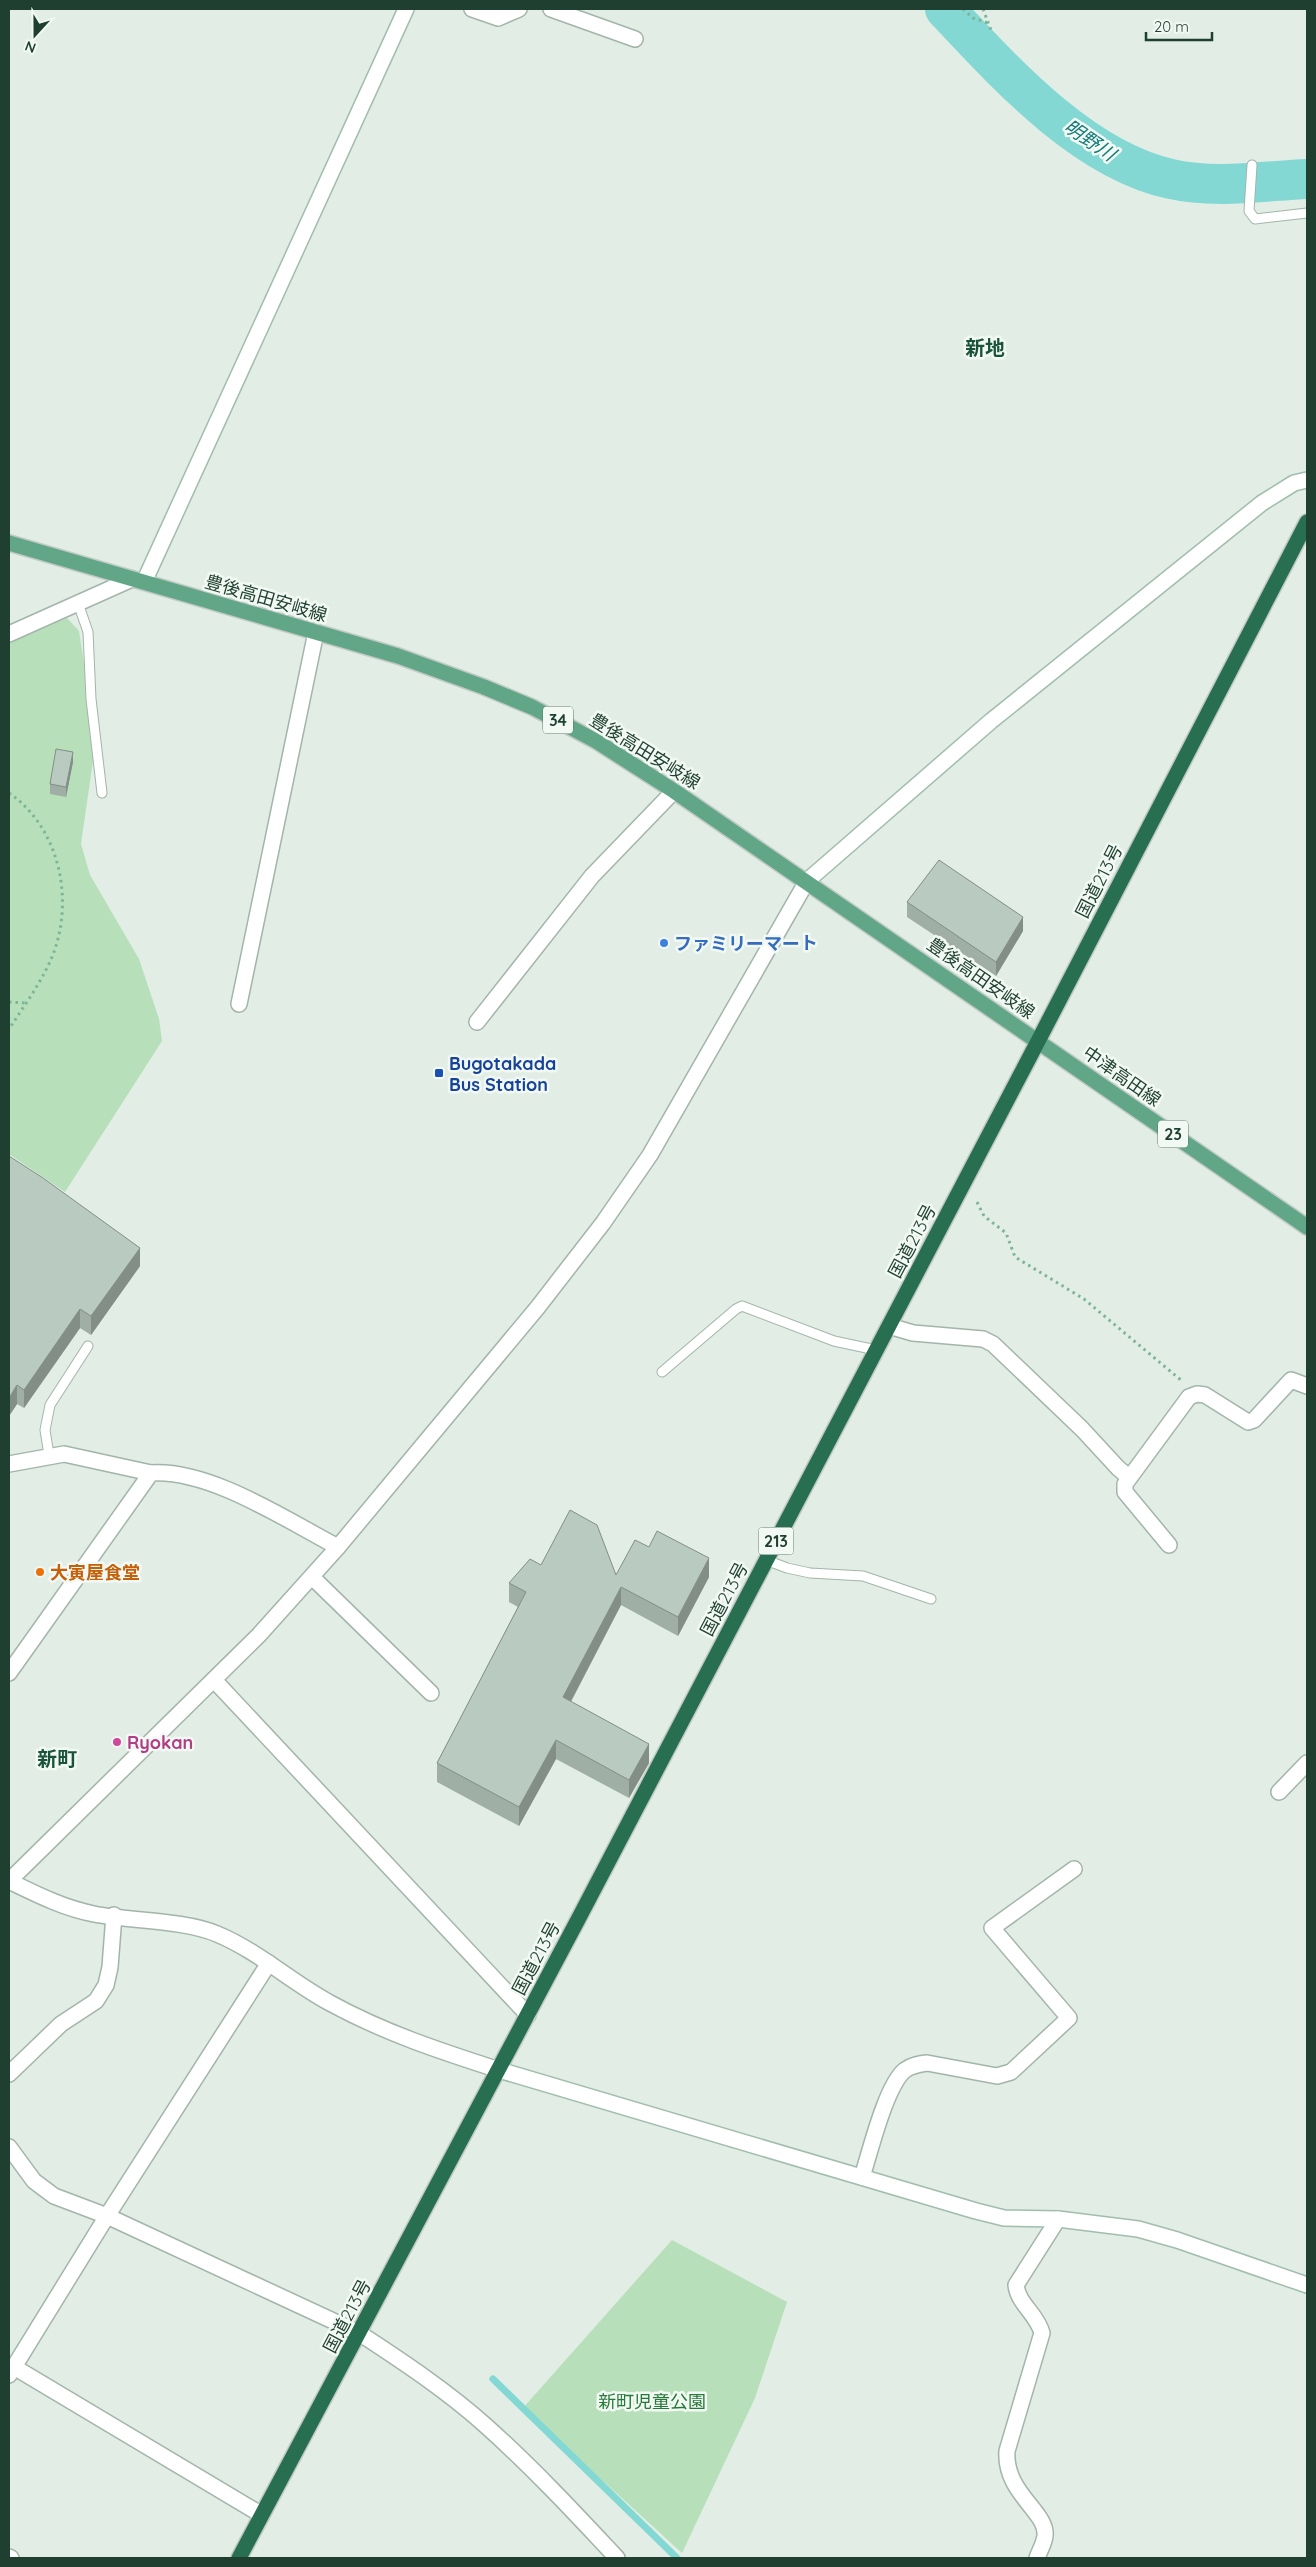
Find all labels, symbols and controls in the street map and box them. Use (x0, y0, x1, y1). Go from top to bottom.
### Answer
north arrow (10, 10, 60, 60)
scale bar (1146, 10, 1212, 42)
text: 20 m (1154, 17, 1189, 36)
text: N (22, 37, 38, 57)
water label: 明野川 (1060, 114, 1122, 167)
district label: 新地 (965, 335, 1005, 360)
street label: 豊後高田安岐線 (202, 570, 330, 626)
road number: 34 (543, 706, 573, 734)
street label: 豊後高田安岐線 (585, 708, 705, 794)
street label: 国道213号 (1071, 840, 1127, 922)
place label: ファミリーマート (674, 932, 818, 955)
street label: 豊後高田安岐線 (923, 932, 1039, 1024)
marker: ファミリーマート (658, 937, 670, 949)
street label: 中津高田線 (1079, 1041, 1165, 1111)
place label: Bugotakada Bus Station (449, 1052, 556, 1096)
marker: Bugotakada Bus Station (433, 1067, 445, 1079)
road number: 23 (1158, 1120, 1188, 1148)
street label: 国道213号 (883, 1200, 941, 1282)
road number: 213 (758, 1528, 794, 1554)
street label: 国道213号 (695, 1558, 753, 1640)
place label: 大寅屋食堂 (50, 1561, 140, 1584)
marker: 大寅屋食堂 (34, 1566, 46, 1578)
place label: Ryokan (127, 1731, 193, 1754)
marker: Ryokan (111, 1736, 123, 1748)
district label: 新町 (37, 1746, 77, 1771)
street label: 国道213号 (507, 1917, 565, 1999)
street label: 国道213号 (318, 2275, 376, 2357)
park label: 新町児童公園 (598, 2390, 706, 2413)

